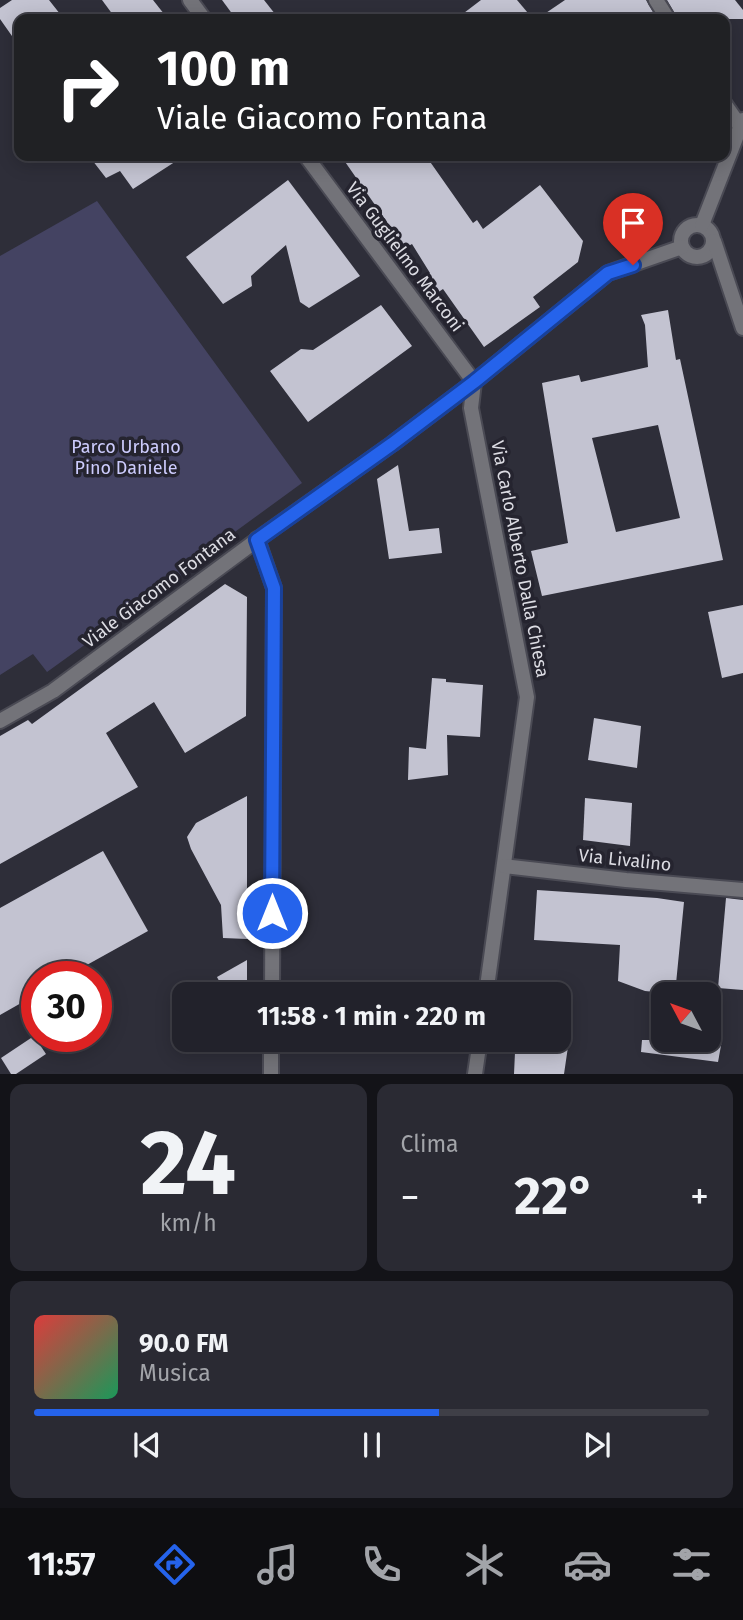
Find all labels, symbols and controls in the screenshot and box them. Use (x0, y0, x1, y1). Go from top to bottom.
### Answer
text: 100 m (157, 39, 290, 98)
icon: right (42, 42, 133, 133)
text: Viale Giacomo Fontana (157, 99, 488, 137)
street label: Via Guglielmo Marconi (342, 178, 468, 336)
pin (603, 193, 663, 265)
icon: arrive (614, 204, 652, 242)
park label: Parco Urbano Pino Daniele (71, 436, 181, 479)
street label: Via Carlo Alberto Dalla Chiesa (486, 439, 554, 679)
street label: Viale Giacomo Fontana (78, 523, 240, 653)
street label: Via Livalino (577, 844, 673, 876)
position arrow (235, 876, 309, 950)
speed limit sign: 30 (21, 961, 112, 1052)
north arrow (651, 982, 721, 1052)
map controls (651, 982, 721, 1052)
text: 11:58 · 1 min · 220 m (257, 1001, 486, 1032)
text: 24 (140, 1109, 236, 1218)
text: Clima (401, 1130, 459, 1158)
text: 22° (514, 1165, 595, 1228)
text: − (401, 1174, 420, 1220)
text: + (690, 1174, 709, 1220)
text: km/h (160, 1209, 217, 1237)
text: 90.0 FM (139, 1328, 228, 1359)
text: Musica (139, 1359, 211, 1387)
icon: previous (128, 1426, 166, 1464)
icon: pause (353, 1426, 391, 1464)
icon: next (578, 1426, 616, 1464)
icon: directions (150, 1540, 199, 1589)
icon: music (253, 1540, 302, 1589)
icon: phone (357, 1540, 406, 1589)
icon: climate (460, 1540, 509, 1589)
icon: car (563, 1540, 612, 1589)
icon: filters (667, 1540, 716, 1589)
text: 11:57 (27, 1545, 95, 1583)

